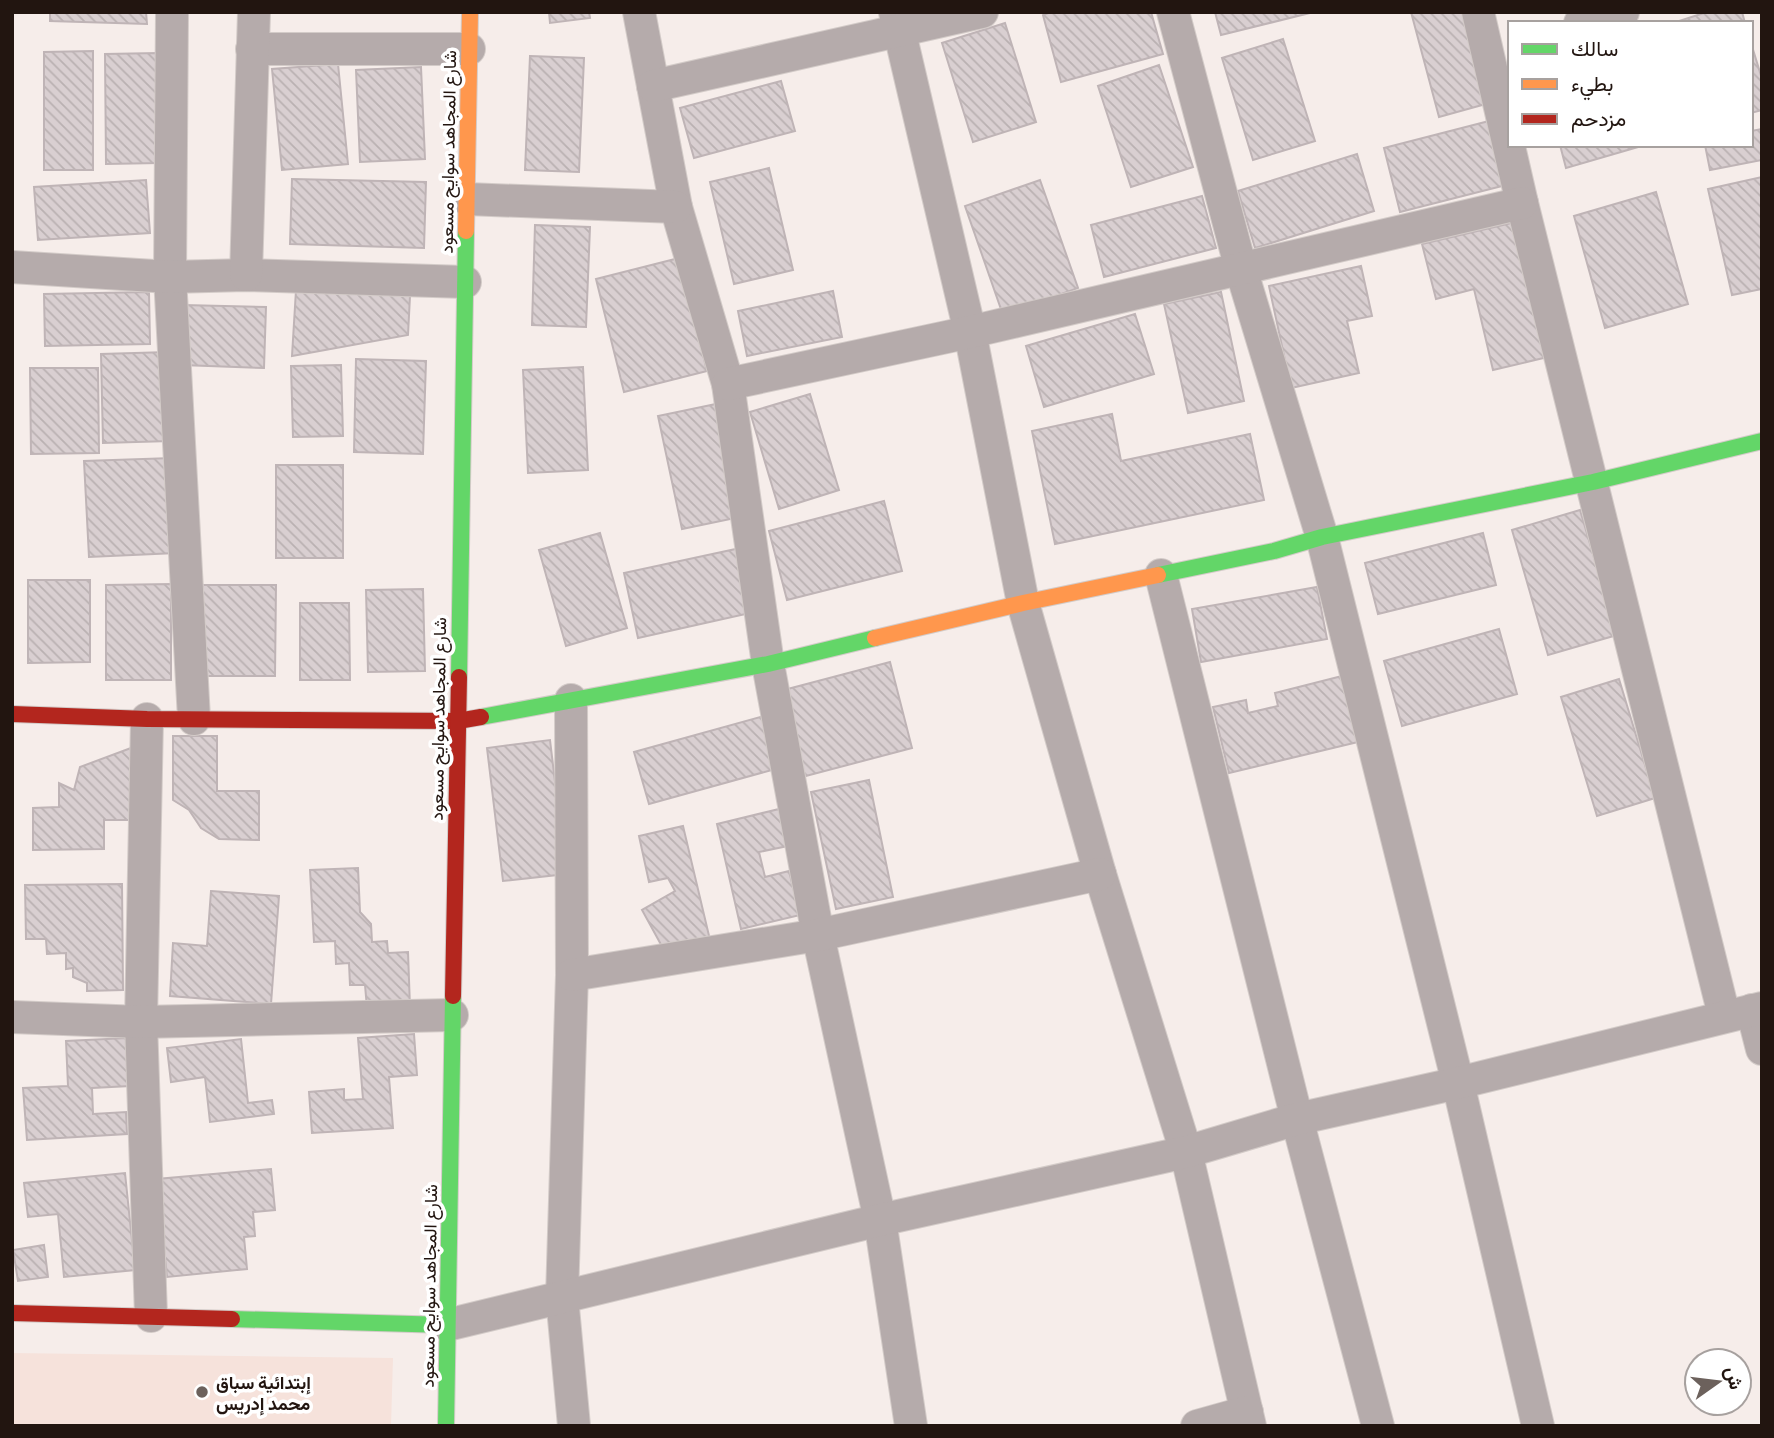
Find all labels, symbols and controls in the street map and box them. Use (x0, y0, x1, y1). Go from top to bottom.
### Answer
legend (1508, 21, 1753, 147)
text: سالك (1571, 35, 1618, 62)
street label: شارع المجاهد سوايح مسعود (435, 50, 462, 254)
text: بطيء (1571, 70, 1614, 101)
text: مزدحم (1571, 105, 1626, 133)
street label: شارع المجاهد سوايح مسعود (425, 617, 452, 821)
street label: شارع المجاهد سوايح مسعود (416, 1184, 443, 1388)
north arrow (1683, 1347, 1753, 1417)
text: ش (1720, 1364, 1749, 1392)
place label: إبتدائية سباق محمد إدريس (216, 1371, 311, 1416)
marker: إبتدائية سباق محمد إدريس (194, 1384, 210, 1400)

